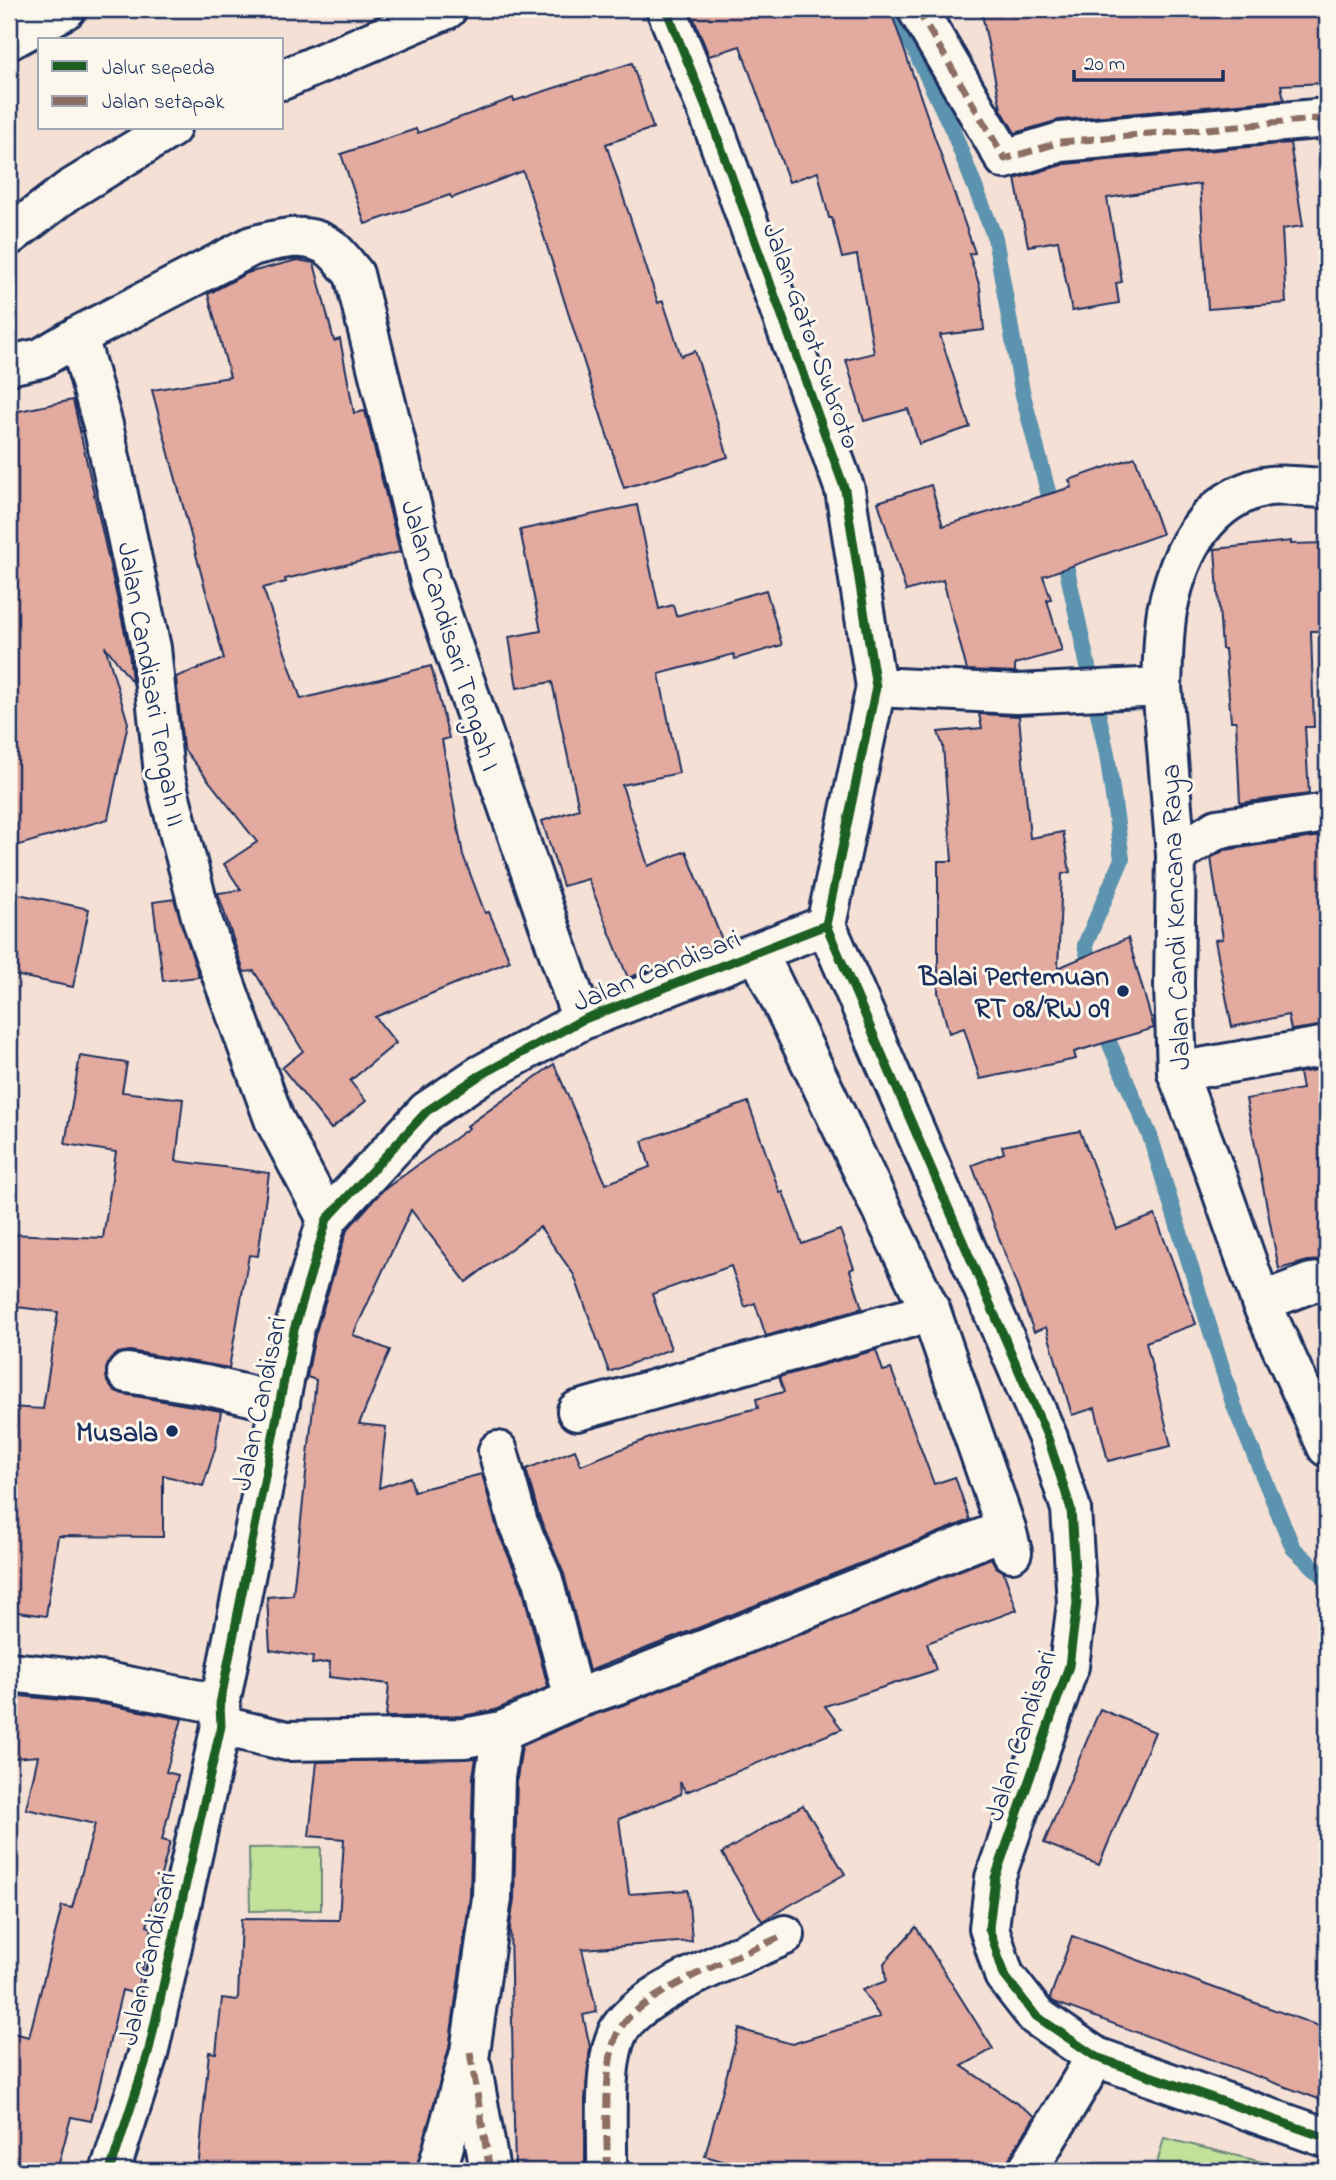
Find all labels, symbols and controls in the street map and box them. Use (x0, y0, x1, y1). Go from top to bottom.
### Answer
legend (38, 38, 284, 130)
scale bar (1074, 38, 1222, 82)
text: 20 m (1084, 50, 1125, 80)
text: Jalur sepeda (102, 54, 215, 84)
text: Jalan setapak (102, 88, 225, 118)
street label: Jalan Gatot Subroto (750, 217, 870, 455)
street label: Jalan Candisari Tengah I (388, 495, 509, 777)
street label: Jalan Candisari Tengah II (104, 539, 195, 830)
street label: Jalan Candi Kencana Raya (1152, 763, 1203, 1071)
street label: Jalan Candisari (567, 920, 747, 1025)
place label: Balai Pertemuan RT 08/RW 09 (917, 958, 1110, 1031)
marker: Balai Pertemuan RT 08/RW 09 (1115, 983, 1131, 999)
street label: Jalan Candisari (223, 1313, 300, 1495)
place label: Musala (76, 1414, 158, 1455)
marker: Musala (164, 1423, 180, 1439)
street label: Jalan Candisari (975, 1645, 1069, 1827)
street label: Jalan Candisari (109, 1868, 189, 2050)

